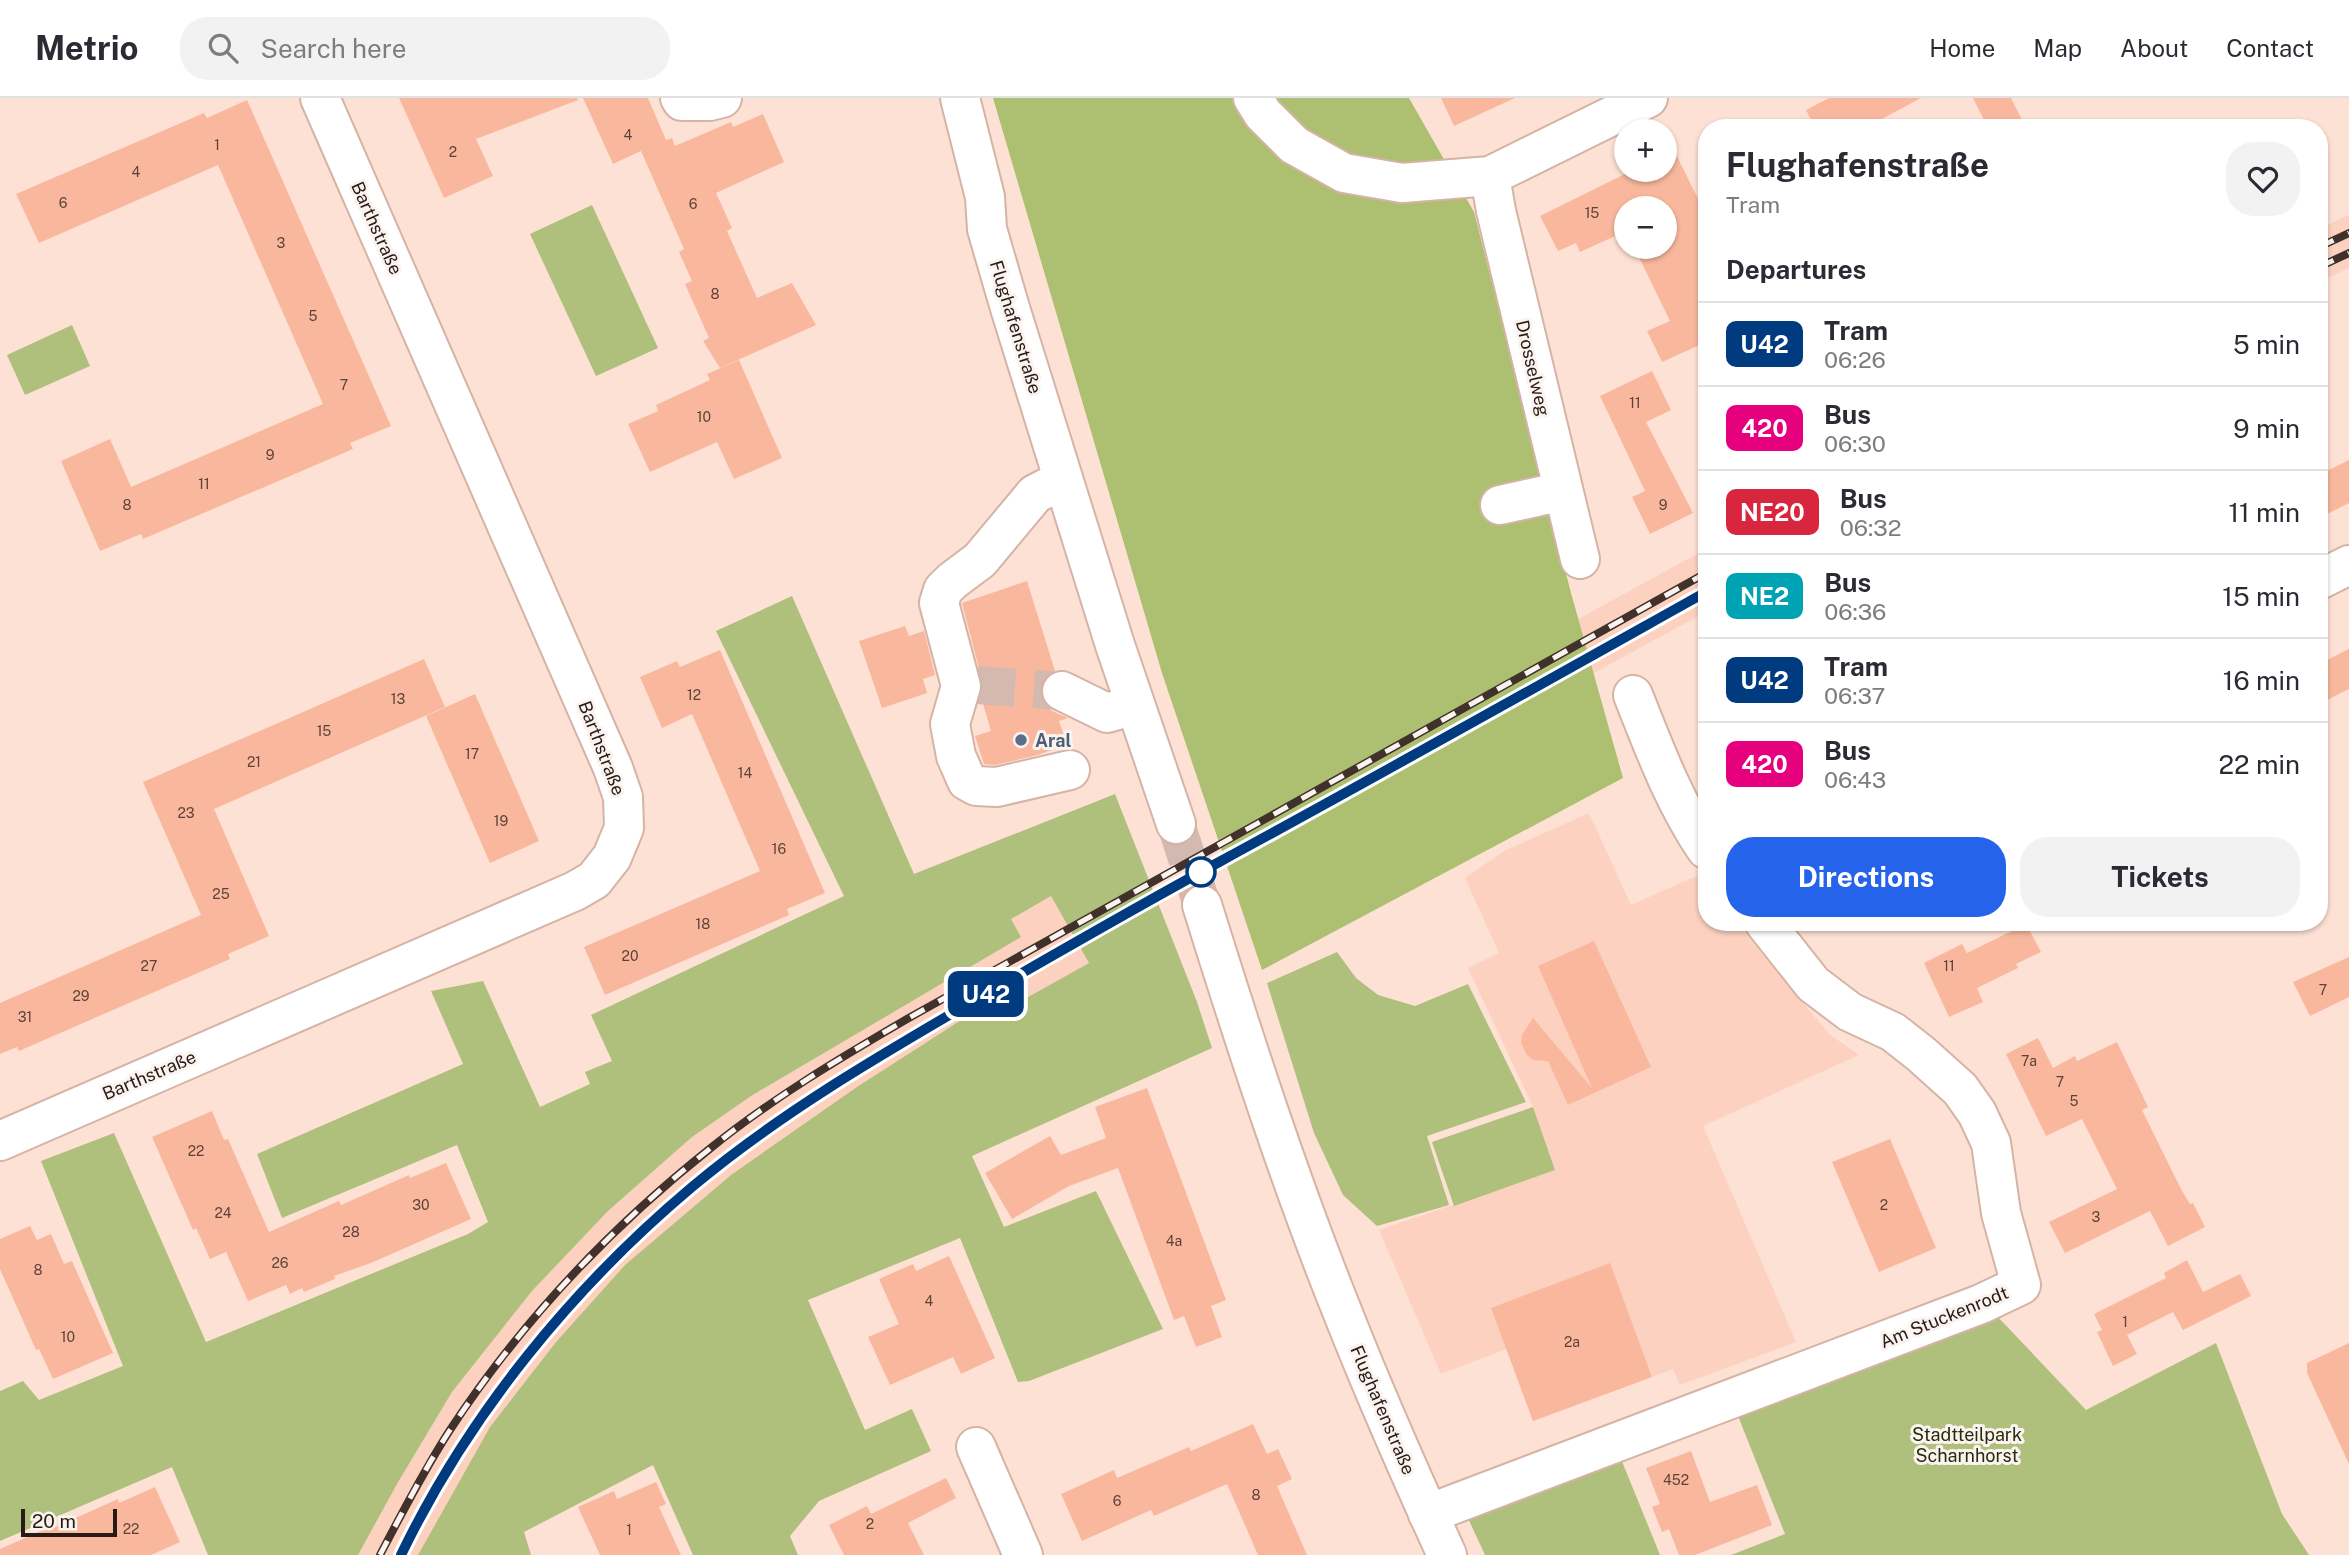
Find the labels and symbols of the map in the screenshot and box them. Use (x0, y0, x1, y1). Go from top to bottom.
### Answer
house number: 4 (624, 127, 633, 143)
house number: 1 (214, 137, 220, 153)
house number: 2 (449, 144, 457, 160)
house number: 4 (132, 164, 141, 180)
street label: Barthstraße (347, 178, 407, 278)
house number: 6 (59, 195, 68, 211)
house number: 6 (689, 196, 698, 212)
house number: 15 (1585, 205, 1599, 221)
house number: 3 (277, 235, 286, 251)
street label: Flughafenstraße (986, 258, 1046, 396)
house number: 8 (710, 286, 720, 302)
house number: 5 (309, 308, 318, 324)
street label: Drosselweg (1512, 318, 1554, 418)
house number: 7 (340, 377, 348, 393)
house number: 11 (1629, 395, 1641, 411)
house number: 10 (697, 409, 711, 425)
house number: 9 (266, 447, 275, 463)
house number: 11 (198, 476, 210, 492)
house number: 8 (122, 497, 132, 513)
house number: 9 (1659, 497, 1668, 513)
house number: 12 (687, 687, 701, 703)
house number: 13 (391, 691, 405, 707)
street label: Barthstraße (574, 698, 630, 798)
house number: 15 (317, 723, 331, 739)
place label: Aral (1035, 730, 1071, 751)
marker: Aral (1013, 732, 1029, 748)
house number: 17 (465, 746, 479, 762)
house number: 21 (247, 754, 261, 770)
house number: 14 (738, 765, 752, 781)
house number: 23 (177, 805, 195, 821)
house number: 19 (494, 813, 508, 829)
house number: 16 (772, 841, 786, 857)
unlabelled marker (1186, 857, 1216, 887)
house number: 25 (212, 886, 230, 902)
house number: 18 (696, 916, 710, 932)
house number: 20 (622, 948, 638, 964)
house number: 27 (141, 958, 157, 974)
house number: 11 (1943, 958, 1955, 974)
line badge: U42 (946, 971, 1026, 1017)
house number: 7 (2319, 982, 2327, 998)
house number: 29 (72, 988, 90, 1004)
house number: 31 (18, 1009, 32, 1025)
street label: Barthstraße (99, 1046, 199, 1104)
house number: 7a (2021, 1053, 2037, 1069)
house number: 7 (2056, 1074, 2064, 1090)
house number: 5 (2070, 1093, 2079, 1109)
house number: 22 (188, 1143, 204, 1159)
house number: 30 (412, 1197, 430, 1213)
house number: 2 (1880, 1197, 1888, 1213)
house number: 24 (214, 1205, 232, 1221)
house number: 3 (2092, 1209, 2101, 1225)
house number: 28 (342, 1224, 360, 1240)
house number: 4a (1166, 1233, 1182, 1249)
house number: 26 (271, 1255, 289, 1271)
house number: 8 (33, 1262, 43, 1278)
street label: Am Stuckenrodt (1877, 1282, 2011, 1352)
house number: 4 (925, 1293, 934, 1309)
house number: 1 (2122, 1314, 2128, 1330)
house number: 10 (61, 1329, 75, 1345)
house number: 2a (1564, 1334, 1580, 1350)
street label: Flughafenstraße (1346, 1342, 1420, 1478)
park label: Stadtteilpark Scharnhorst (1912, 1424, 2022, 1466)
house number: 452 (1663, 1472, 1689, 1488)
house number: 8 (1251, 1487, 1261, 1503)
house number: 6 (1113, 1493, 1122, 1509)
scale bar (21, 1506, 117, 1538)
house number: 2 (866, 1516, 874, 1532)
house number: 22 (123, 1521, 139, 1537)
house number: 1 (626, 1522, 632, 1538)

